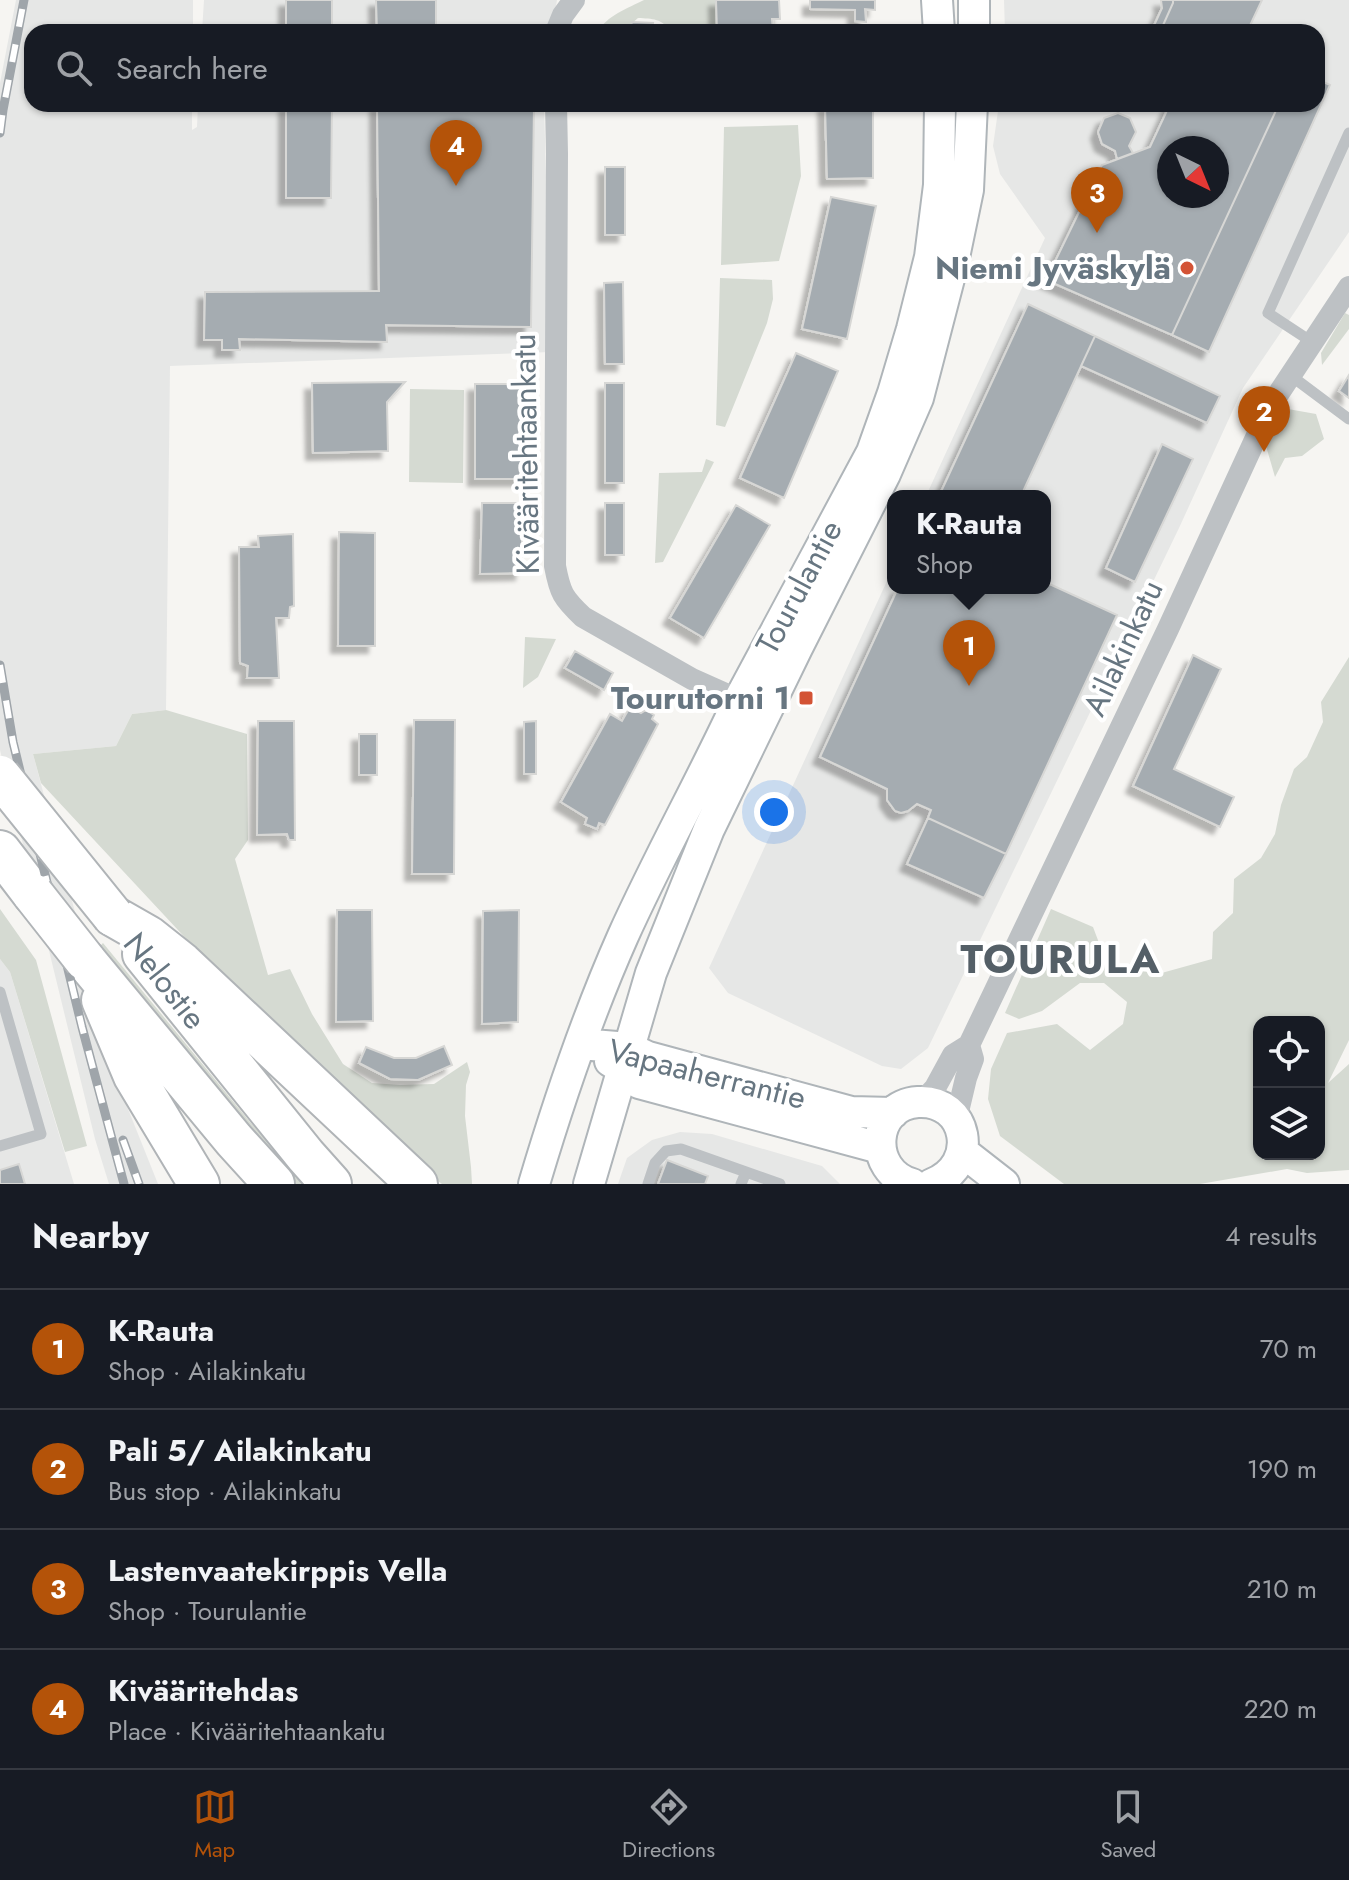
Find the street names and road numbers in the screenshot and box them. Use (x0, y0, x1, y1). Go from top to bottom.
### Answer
street label: Kivääritehtaankatu (501, 333, 551, 575)
street label: Tourulantie (744, 512, 854, 662)
street label: Ailakinkatu (1071, 572, 1175, 724)
street label: Nelostie (113, 923, 217, 1039)
street label: Vapaaherrantie (603, 1027, 811, 1121)

